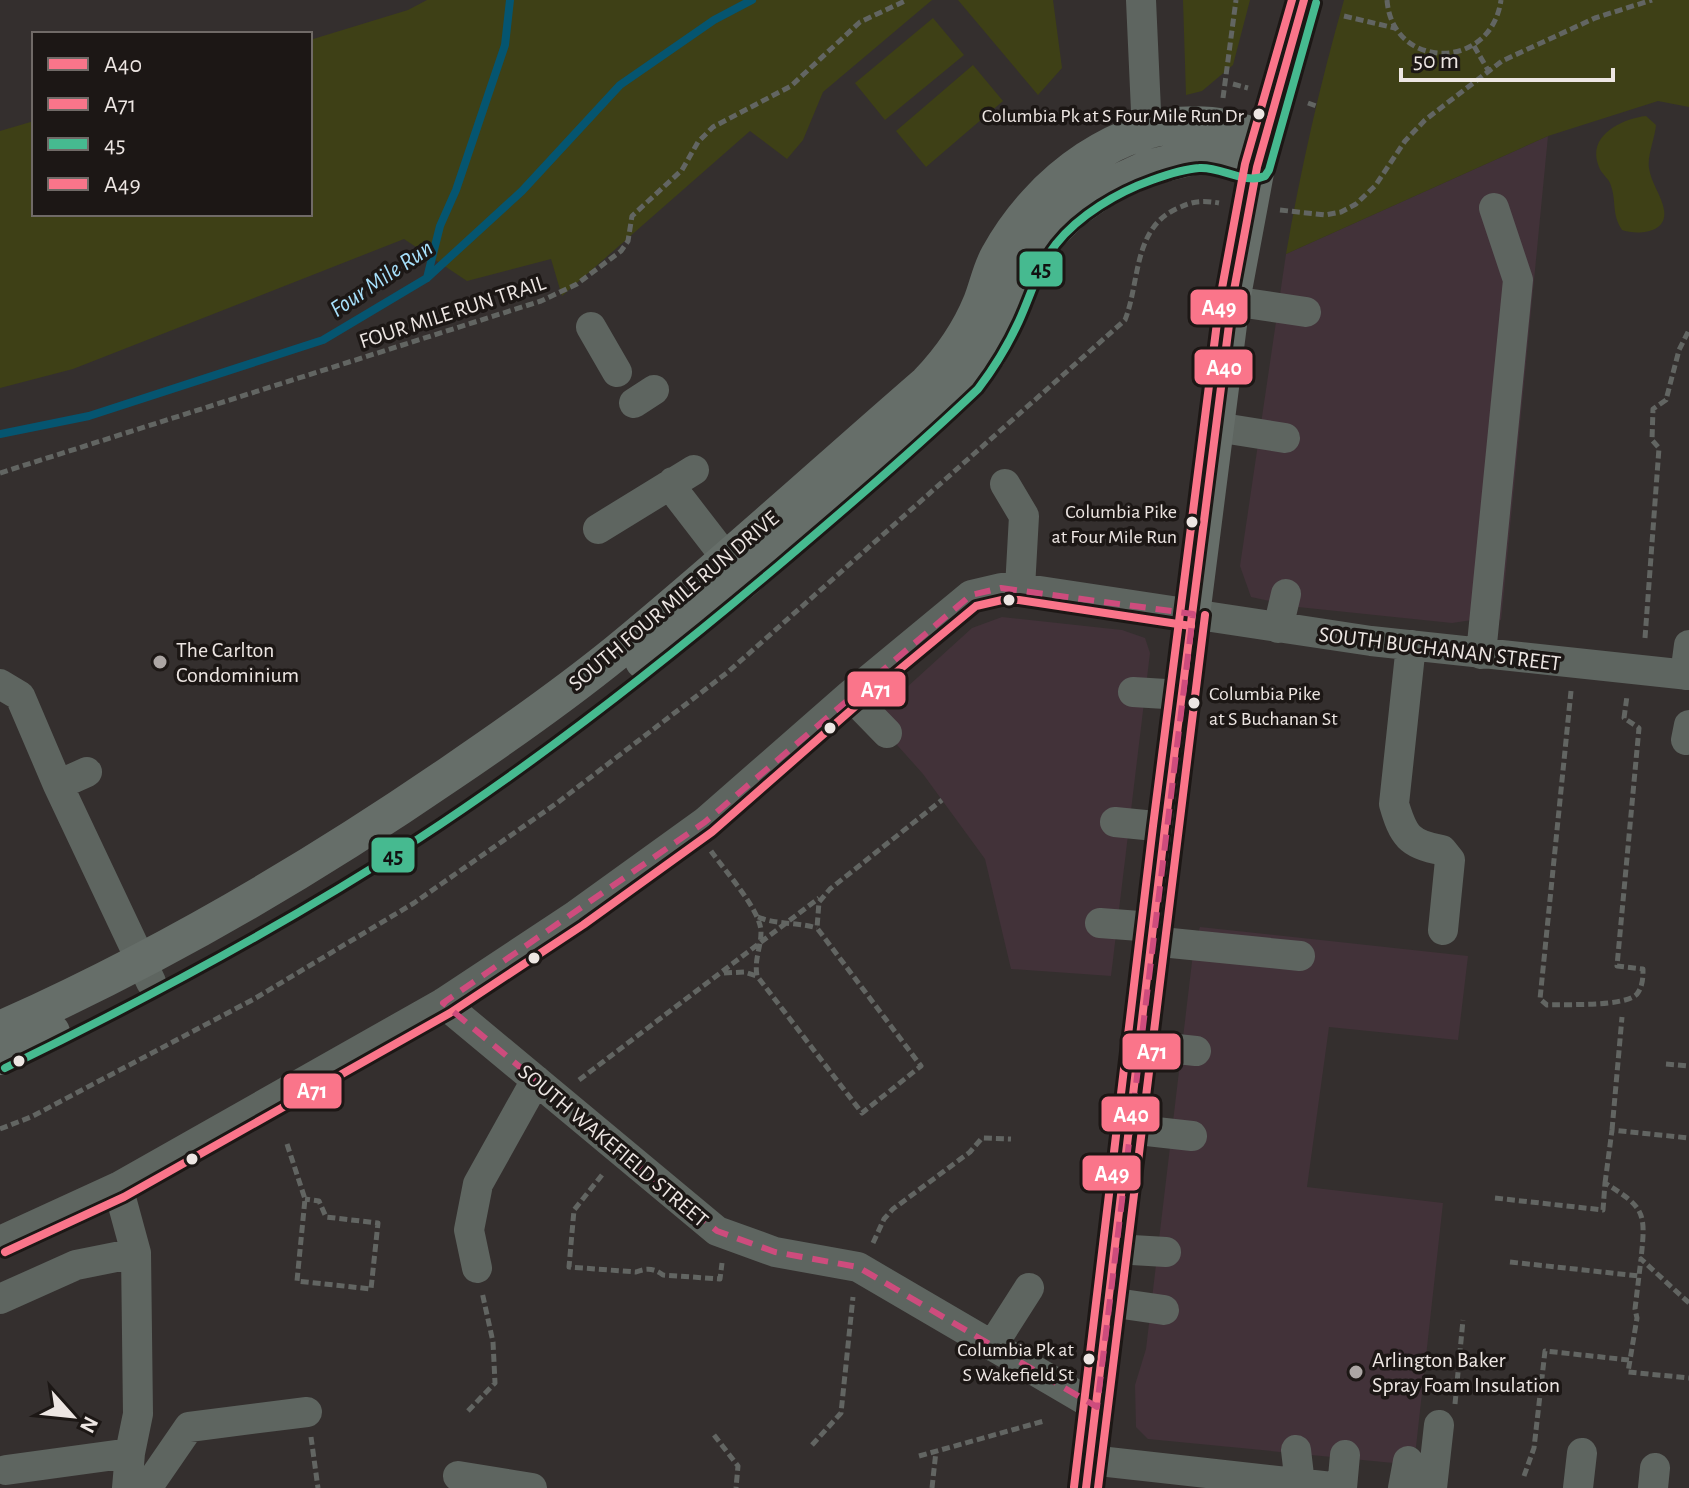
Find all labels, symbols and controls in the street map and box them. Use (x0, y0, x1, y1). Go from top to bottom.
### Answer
legend (32, 32, 312, 216)
scale bar (1401, 32, 1613, 82)
text: 50 m (1413, 49, 1459, 73)
text: A40 (104, 53, 142, 77)
text: A71 (104, 93, 136, 117)
place label: Columbia Pk at S Four Mile Run Dr (982, 106, 1245, 126)
marker: Columbia Pk at S Four Mile Run Dr (1251, 106, 1267, 122)
text: 45 (104, 133, 126, 157)
text: A49 (104, 173, 141, 197)
water label: Four Mile Run (326, 236, 437, 322)
line badge: 45 (1018, 250, 1064, 288)
text: 45 (1031, 258, 1051, 280)
street label: FOUR MILE RUN TRAIL (356, 271, 549, 352)
line badge: A49 (1189, 288, 1249, 326)
text: A49 (1202, 297, 1236, 319)
line badge: A40 (1193, 348, 1254, 386)
text: A40 (1206, 357, 1242, 379)
place label: Columbia Pike at Four Mile Run (1051, 502, 1177, 547)
street label: SOUTH FOUR MILE RUN DRIVE (564, 506, 783, 695)
marker: Columbia Pike at Four Mile Run (1184, 514, 1200, 530)
unlabelled marker (1001, 592, 1017, 608)
street label: SOUTH BUCHANAN STREET (1318, 623, 1562, 675)
place label: The Carlton Condominium (176, 639, 299, 686)
marker: The Carlton Condominium (151, 653, 169, 671)
line badge: A71 (846, 670, 907, 708)
text: A71 (861, 679, 891, 701)
place label: Columbia Pike at S Buchanan St (1209, 684, 1338, 729)
marker: Columbia Pike at S Buchanan St (1186, 695, 1202, 711)
unlabelled marker (822, 720, 838, 736)
line badge: 45 (370, 836, 416, 874)
text: 45 (383, 845, 403, 867)
unlabelled marker (526, 950, 542, 966)
line badge: A71 (1121, 1032, 1182, 1071)
text: A71 (1137, 1041, 1167, 1063)
unlabelled marker (11, 1053, 27, 1069)
street label: SOUTH WAKEFIELD STREET (514, 1060, 713, 1232)
line badge: A71 (282, 1072, 343, 1110)
text: A71 (297, 1080, 327, 1102)
line badge: A40 (1100, 1095, 1161, 1133)
text: A40 (1113, 1104, 1149, 1126)
unlabelled marker (184, 1151, 200, 1167)
line badge: A49 (1081, 1154, 1142, 1192)
text: A49 (1095, 1163, 1129, 1185)
place label: Columbia Pk at S Wakefield St (957, 1340, 1075, 1385)
place label: Arlington Baker Spray Foam Insulation (1372, 1349, 1560, 1396)
marker: Columbia Pk at S Wakefield St (1081, 1351, 1097, 1367)
marker: Arlington Baker Spray Foam Insulation (1347, 1363, 1365, 1381)
north arrow (32, 1376, 112, 1456)
text: N (76, 1413, 102, 1436)

